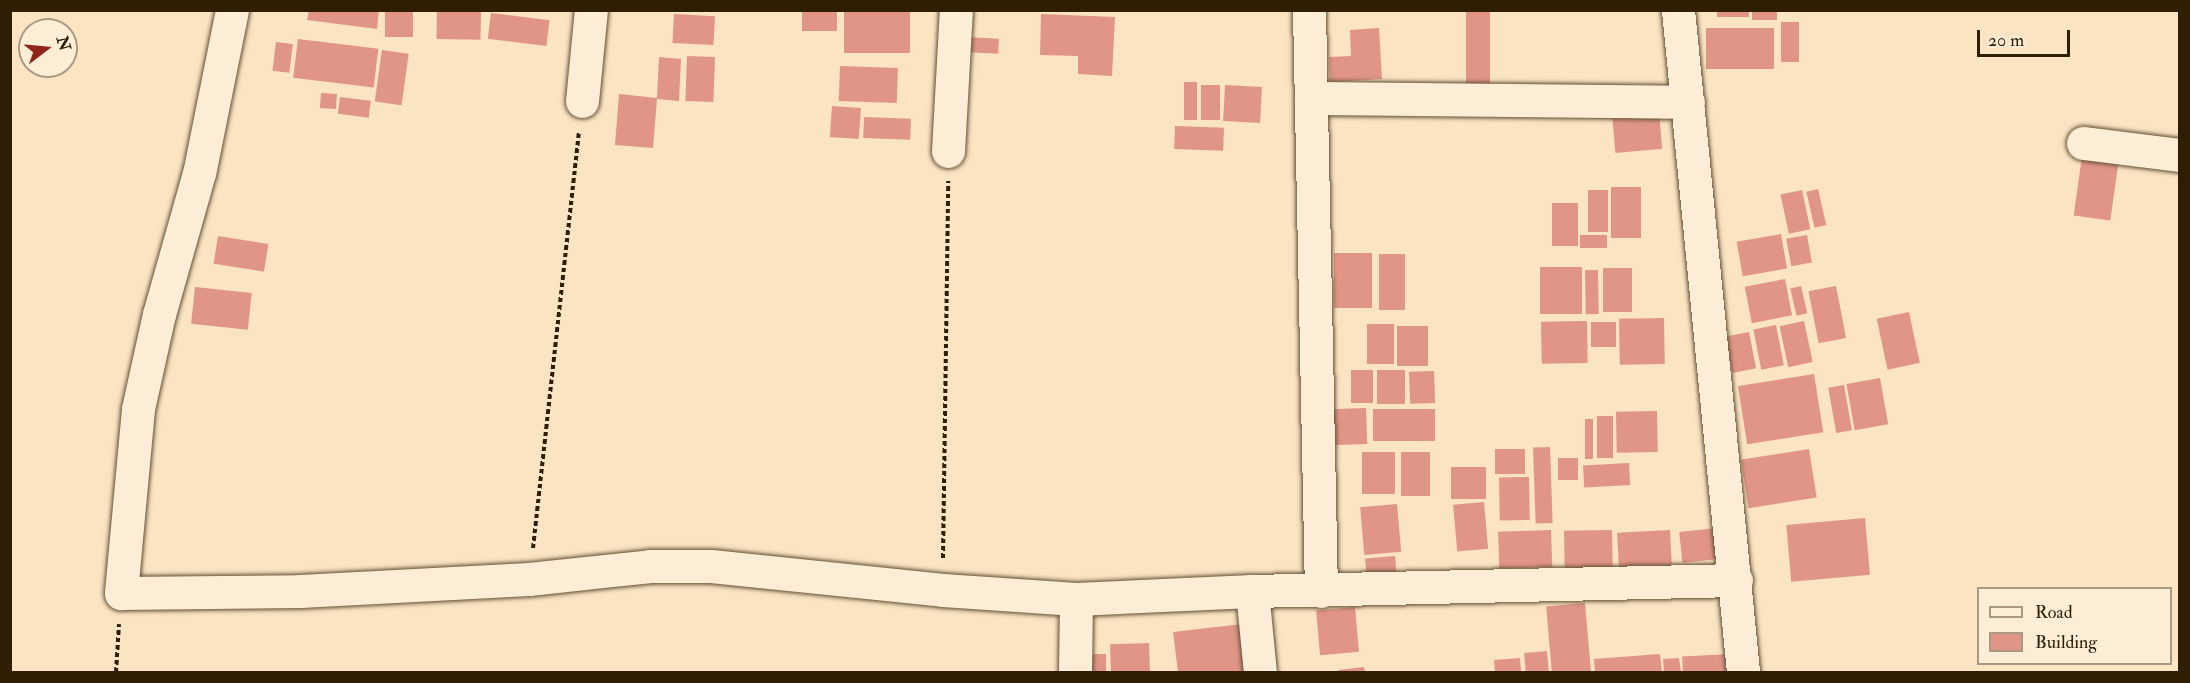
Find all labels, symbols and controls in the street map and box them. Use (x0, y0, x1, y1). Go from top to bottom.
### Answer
north arrow (18, 18, 78, 78)
scale bar (1980, 18, 2073, 56)
text: 20 m (1988, 29, 2024, 52)
text: N (52, 34, 75, 53)
legend (1977, 587, 2172, 665)
text: Road (2035, 601, 2073, 624)
text: Building (2035, 631, 2097, 654)

